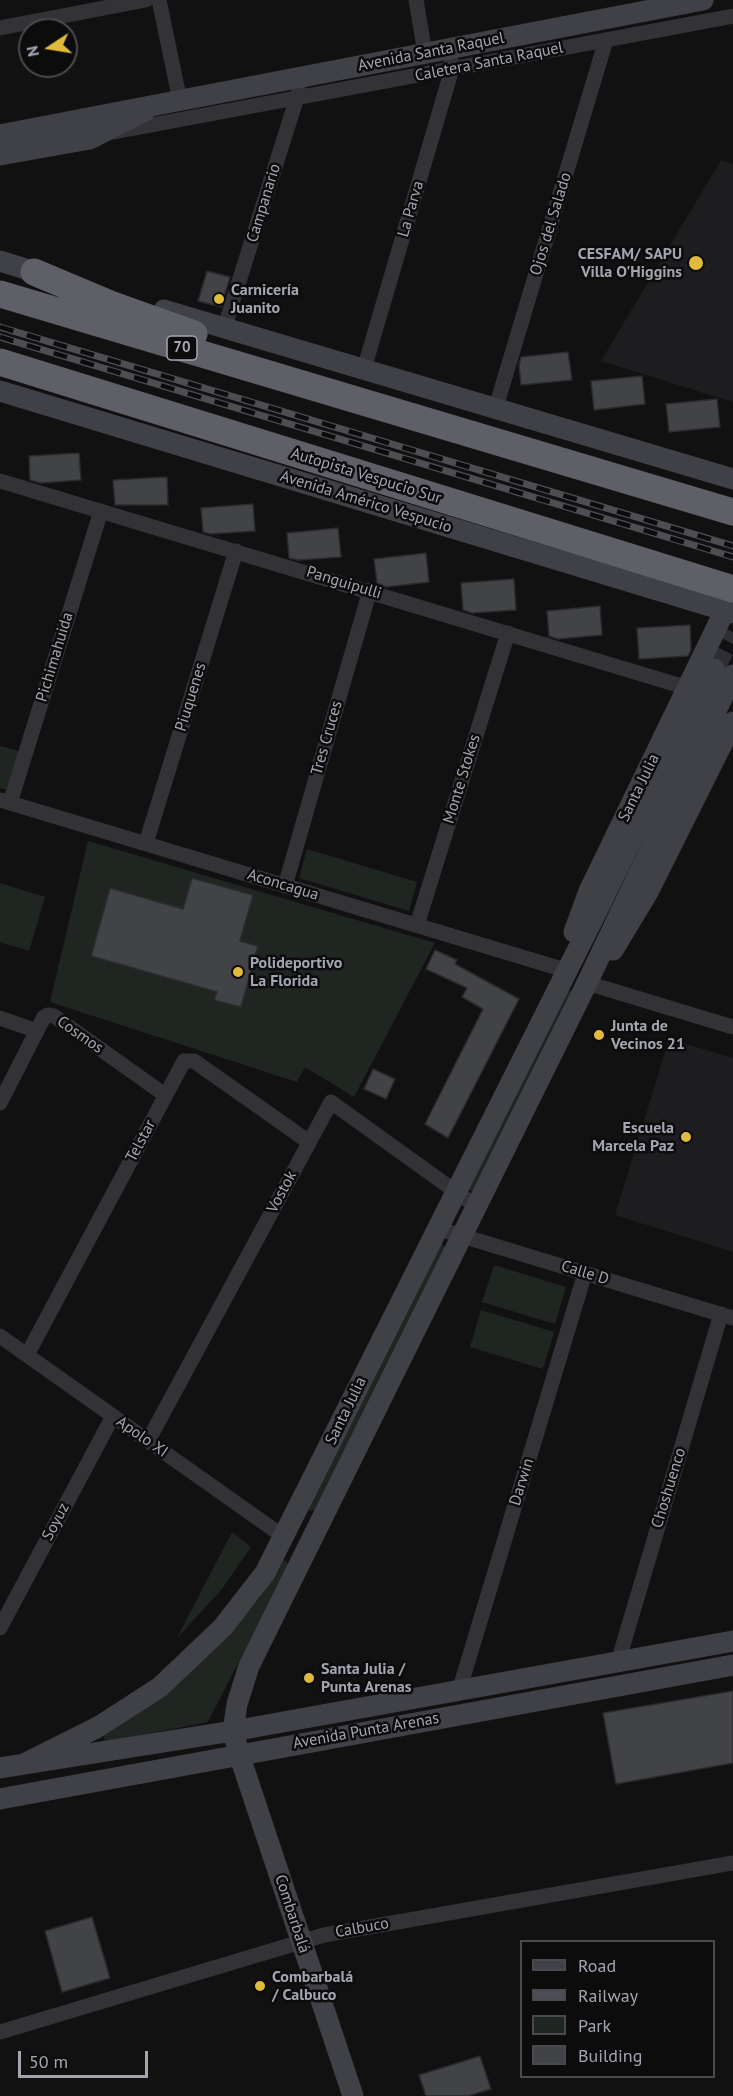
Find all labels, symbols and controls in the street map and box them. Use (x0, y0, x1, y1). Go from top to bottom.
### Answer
north arrow (18, 18, 78, 78)
street label: Avenida Santa Raquel (356, 28, 506, 76)
street label: Caletera Santa Raquel (413, 38, 565, 86)
text: N (21, 44, 43, 59)
street label: Campanario (243, 161, 285, 245)
street label: Ojos del Salado (526, 170, 576, 278)
street label: La Parva (394, 179, 428, 239)
place label: CESFAM/ SAPU Villa O'Higgins (578, 244, 682, 282)
marker: CESFAM/ SAPU Villa O'Higgins (687, 254, 705, 272)
place label: Carnicería Juanito (231, 280, 299, 318)
marker: Carnicería Juanito (212, 292, 226, 306)
road number: 70 (167, 336, 197, 360)
street label: Autopista Vespucio Sur (288, 444, 444, 508)
street label: Avenida Américo Vespucio (278, 467, 454, 537)
street label: Panguipulli (304, 562, 384, 604)
street label: Pichimahuida (32, 610, 78, 704)
street label: Piuquenes (171, 660, 211, 734)
street label: Tres Cruces (307, 699, 347, 777)
street label: Monte Stokes (439, 732, 485, 826)
street label: Santa Julia (614, 751, 664, 825)
street label: Aconcagua (245, 865, 321, 905)
place label: Polideportivo La Florida (250, 953, 342, 991)
marker: Polideportivo La Florida (231, 965, 245, 979)
street label: Cosmos (53, 1012, 107, 1058)
place label: Junta de Vecinos 21 (611, 1016, 685, 1054)
marker: Junta de Vecinos 21 (592, 1028, 606, 1042)
street label: Telstar (122, 1117, 160, 1165)
place label: Escuela Marcela Paz (592, 1118, 674, 1156)
marker: Escuela Marcela Paz (679, 1130, 693, 1144)
street label: Vostok (263, 1168, 301, 1216)
street label: Calle D (559, 1257, 611, 1289)
street label: Santa Julia (321, 1374, 371, 1448)
street label: Apolo XI (112, 1412, 172, 1462)
street label: Choshuenco (648, 1446, 690, 1530)
street label: Darwin (506, 1456, 538, 1508)
street label: Soyuz (38, 1500, 74, 1544)
place label: Santa Julia / Punta Arenas (321, 1659, 411, 1697)
marker: Santa Julia / Punta Arenas (302, 1671, 316, 1685)
street label: Avenida Punta Arenas (291, 1709, 441, 1753)
street label: Combarbalá (270, 1872, 314, 1956)
street label: Calbuco (334, 1914, 390, 1942)
legend (520, 1940, 715, 2078)
text: Road (578, 1954, 616, 1977)
place label: Combarbalá / Calbuco (272, 1967, 353, 2005)
marker: Combarbalá / Calbuco (253, 1979, 267, 1993)
text: Railway (578, 1984, 638, 2007)
text: Park (578, 2014, 611, 2037)
scale bar (21, 2039, 152, 2077)
text: Building (578, 2044, 642, 2067)
text: 50 m (29, 2050, 68, 2073)

